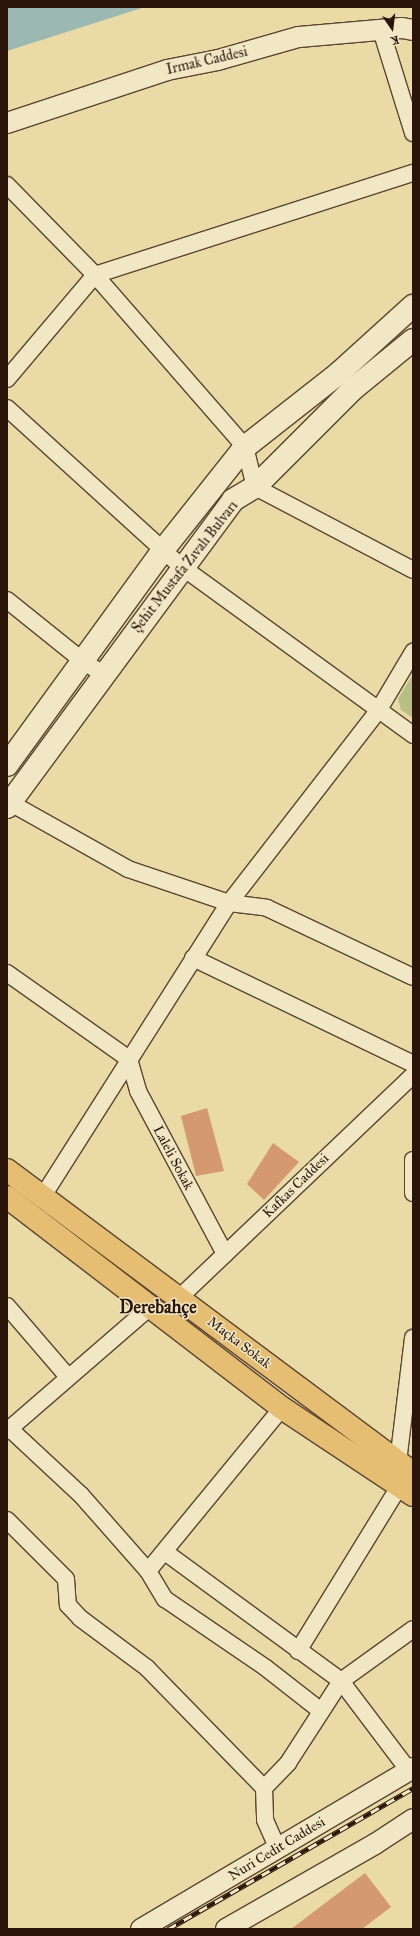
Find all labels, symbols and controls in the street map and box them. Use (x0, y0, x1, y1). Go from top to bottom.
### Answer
north arrow (372, 8, 412, 48)
text: K (390, 33, 400, 47)
street label: Irmak Caddesi (165, 44, 249, 78)
street label: Şehit Mustafa Zıvalı Bulvarı (128, 498, 242, 636)
street label: Laleli Sokak (149, 1123, 197, 1193)
street label: Kafkas Caddesi (259, 1150, 333, 1222)
district label: Derebahçe (119, 1296, 197, 1318)
street label: Maçka Sokak (204, 1314, 274, 1372)
street label: Nuri Cedit Caddesi (226, 1814, 328, 1884)

